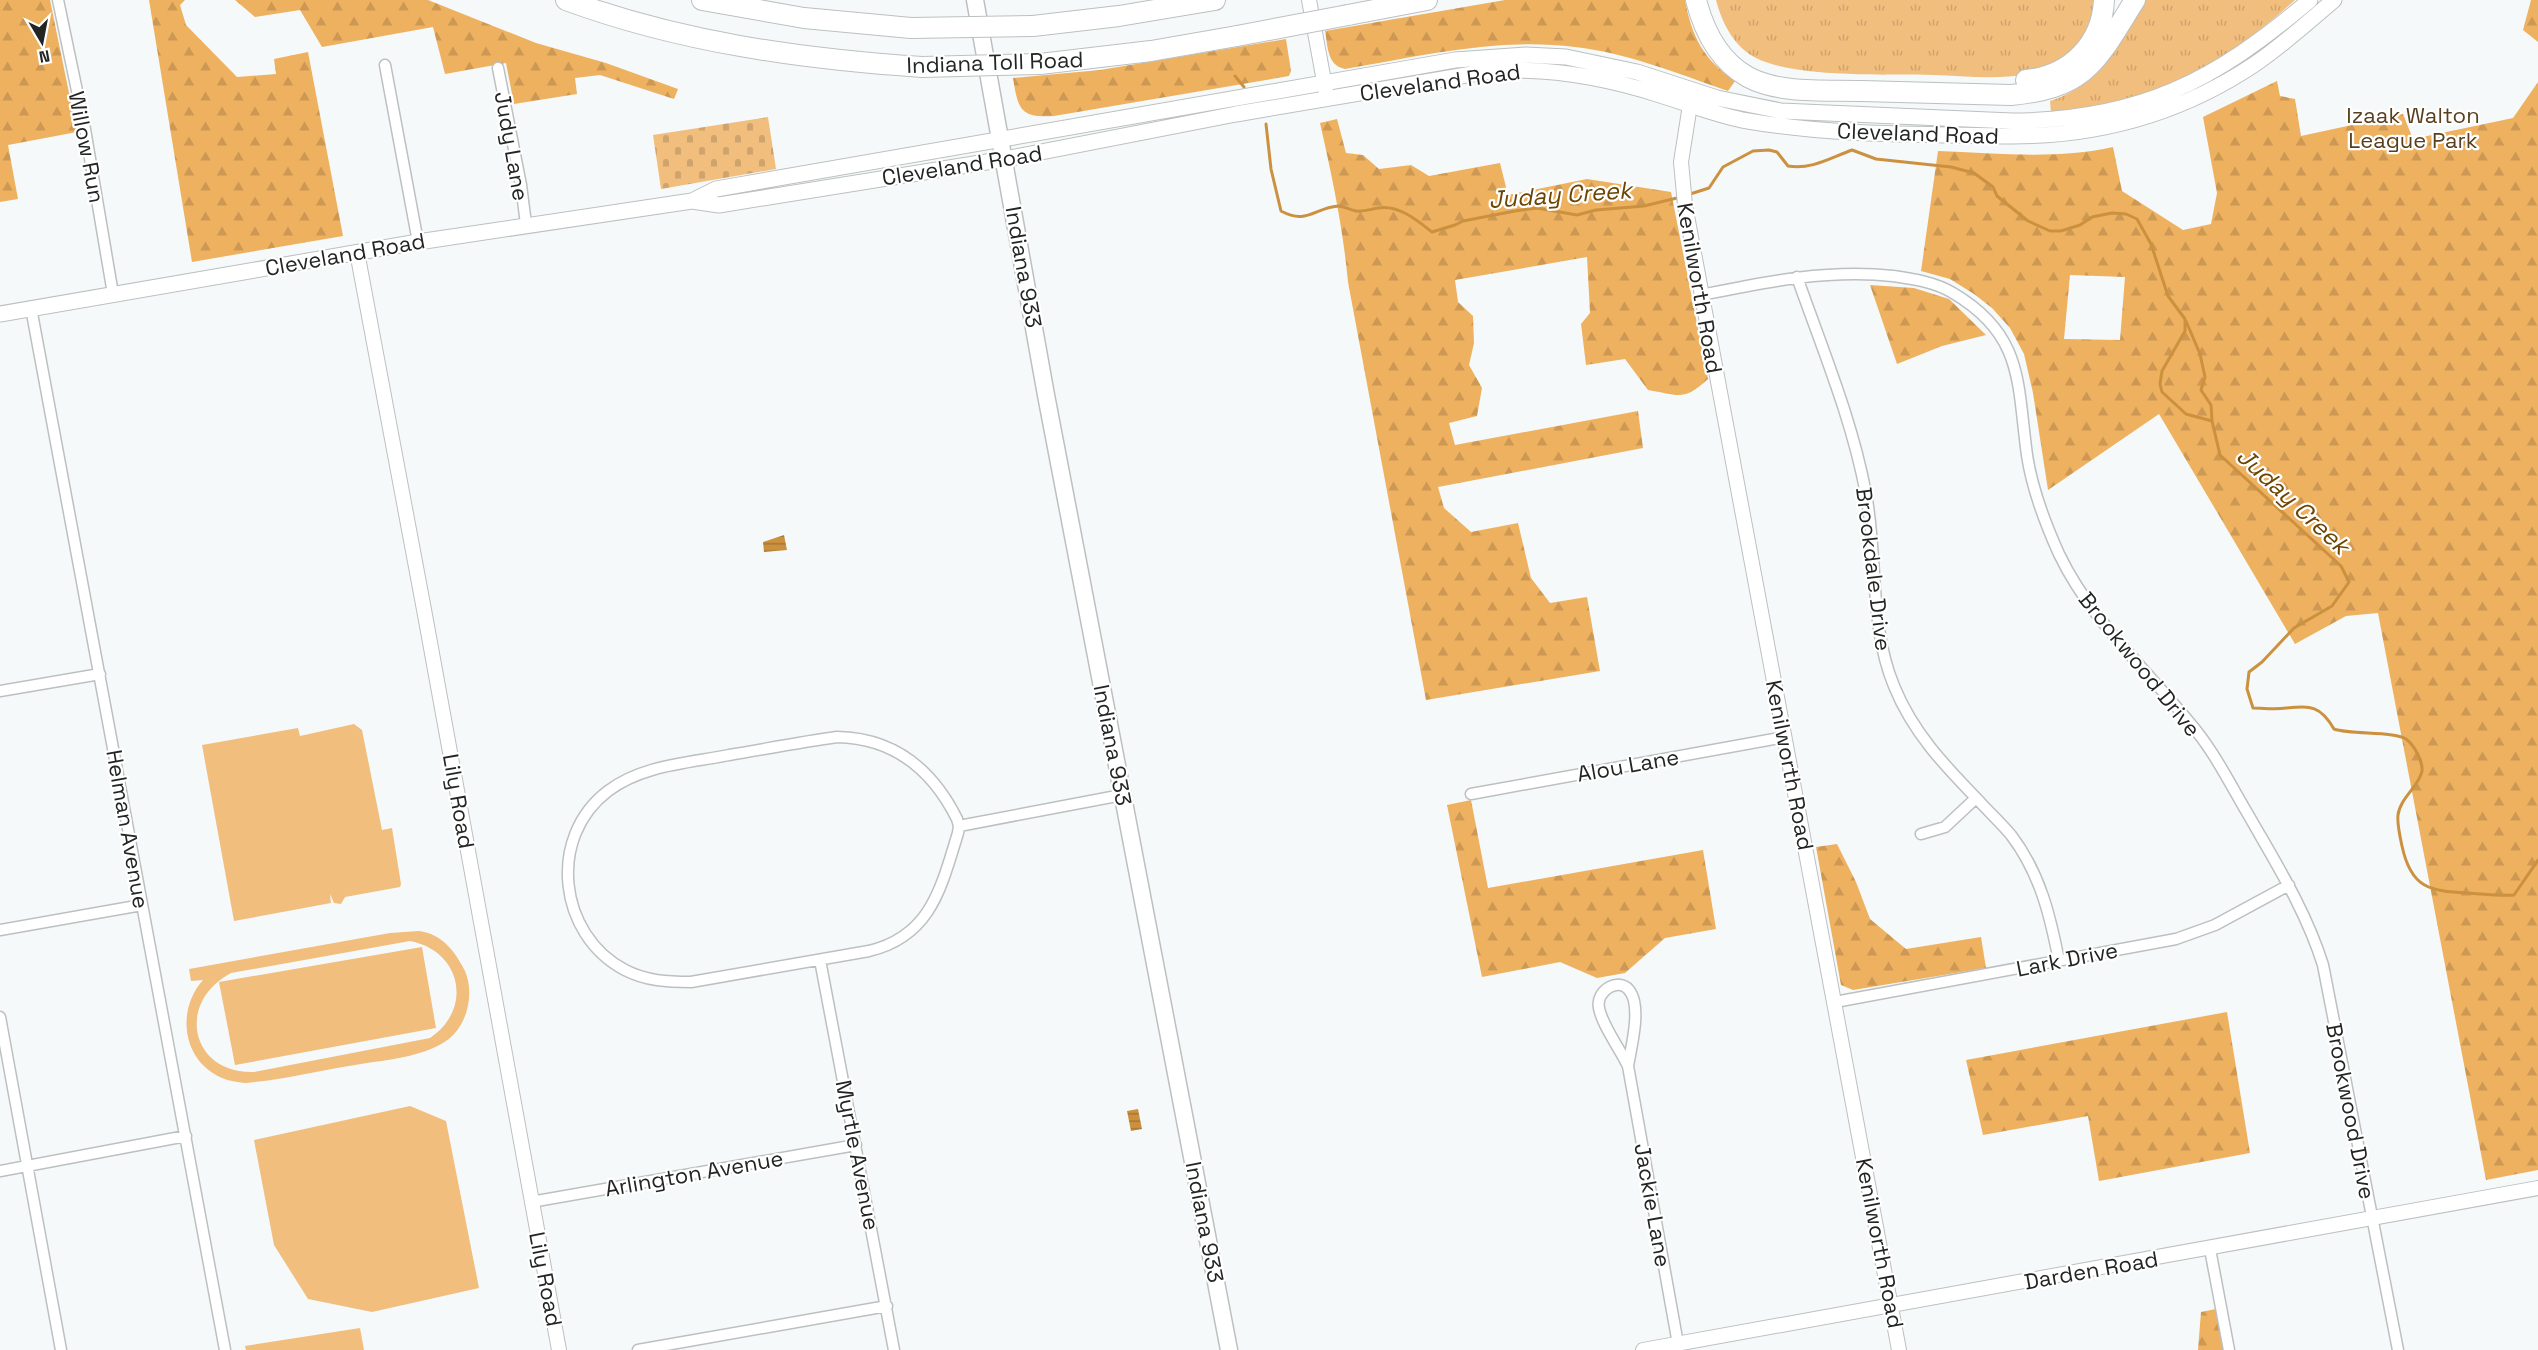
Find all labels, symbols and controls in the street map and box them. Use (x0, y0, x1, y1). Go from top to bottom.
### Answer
north arrow (12, 12, 72, 72)
text: N (37, 45, 52, 68)
street label: Indiana Toll Road (906, 45, 1084, 79)
street label: Cleveland Road (1358, 57, 1522, 107)
street label: Willow Run (62, 89, 112, 205)
street label: Judy Lane (489, 89, 535, 203)
park label: Izaak Walton League Park (2346, 101, 2480, 154)
street label: Cleveland Road (1837, 116, 1999, 150)
street label: Cleveland Road (880, 139, 1044, 191)
water label: Juday Creek (1487, 174, 1636, 215)
street label: Kenilworth Road (1671, 200, 1729, 376)
street label: Indiana 933 (1000, 204, 1048, 330)
street label: Cleveland Road (263, 226, 427, 282)
water label: Juday Creek (2230, 440, 2359, 563)
street label: Brookdale Drive (1850, 486, 1898, 652)
street label: Brookwood Drive (2073, 586, 2207, 742)
street label: Kenilworth Road (1760, 678, 1820, 852)
street label: Indiana 933 (1088, 682, 1138, 808)
street label: Alou Lane (1575, 742, 1681, 788)
street label: Helman Avenue (100, 747, 156, 911)
street label: Lily Road (437, 751, 481, 851)
street label: Lark Drive (2014, 935, 2120, 983)
street label: Brookwood Drive (2320, 1021, 2382, 1201)
street label: Myrtle Avenue (830, 1078, 886, 1232)
street label: Jackie Lane (1628, 1141, 1678, 1269)
street label: Arlington Avenue (603, 1144, 785, 1202)
street label: Kenilworth Road (1850, 1156, 1910, 1330)
street label: Indiana 933 (1180, 1159, 1230, 1285)
street label: Lily Road (523, 1229, 569, 1329)
street label: Darden Road (2022, 1244, 2160, 1296)

